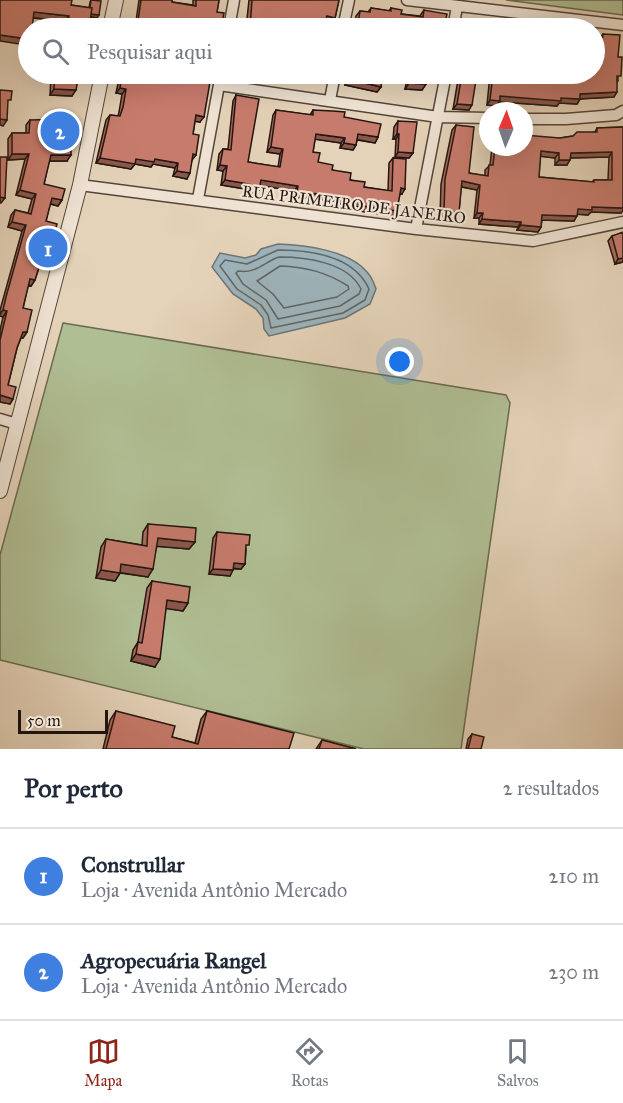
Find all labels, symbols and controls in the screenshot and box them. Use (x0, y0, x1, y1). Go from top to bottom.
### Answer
search box (18, 18, 605, 84)
icon: search (39, 35, 72, 68)
text: Pesquisar aqui (87, 38, 212, 65)
north arrow (479, 102, 533, 156)
pin: 2 (40, 108, 80, 154)
street label: RUA PRIMEIRO DE JANEIRO (241, 181, 467, 229)
pin: 1 (28, 226, 68, 270)
your location (385, 347, 414, 376)
scale bar (18, 707, 108, 734)
text: 50 m (27, 711, 61, 730)
text: Por perto (24, 772, 123, 804)
text: 2 resultados (503, 776, 599, 800)
text: Construllar (81, 851, 185, 878)
text: 1 (40, 864, 47, 888)
text: 210 m (549, 864, 599, 888)
text: Loja · Avenida Antônio Mercado (81, 878, 347, 902)
text: Agropecuária Rangel (81, 947, 266, 974)
text: 2 (39, 960, 48, 984)
text: 230 m (548, 960, 599, 984)
text: Loja · Avenida Antônio Mercado (81, 974, 347, 998)
tab: Mapa (84, 1035, 122, 1090)
tab: Rotas (291, 1035, 328, 1090)
tab: Salvos (497, 1035, 539, 1090)

